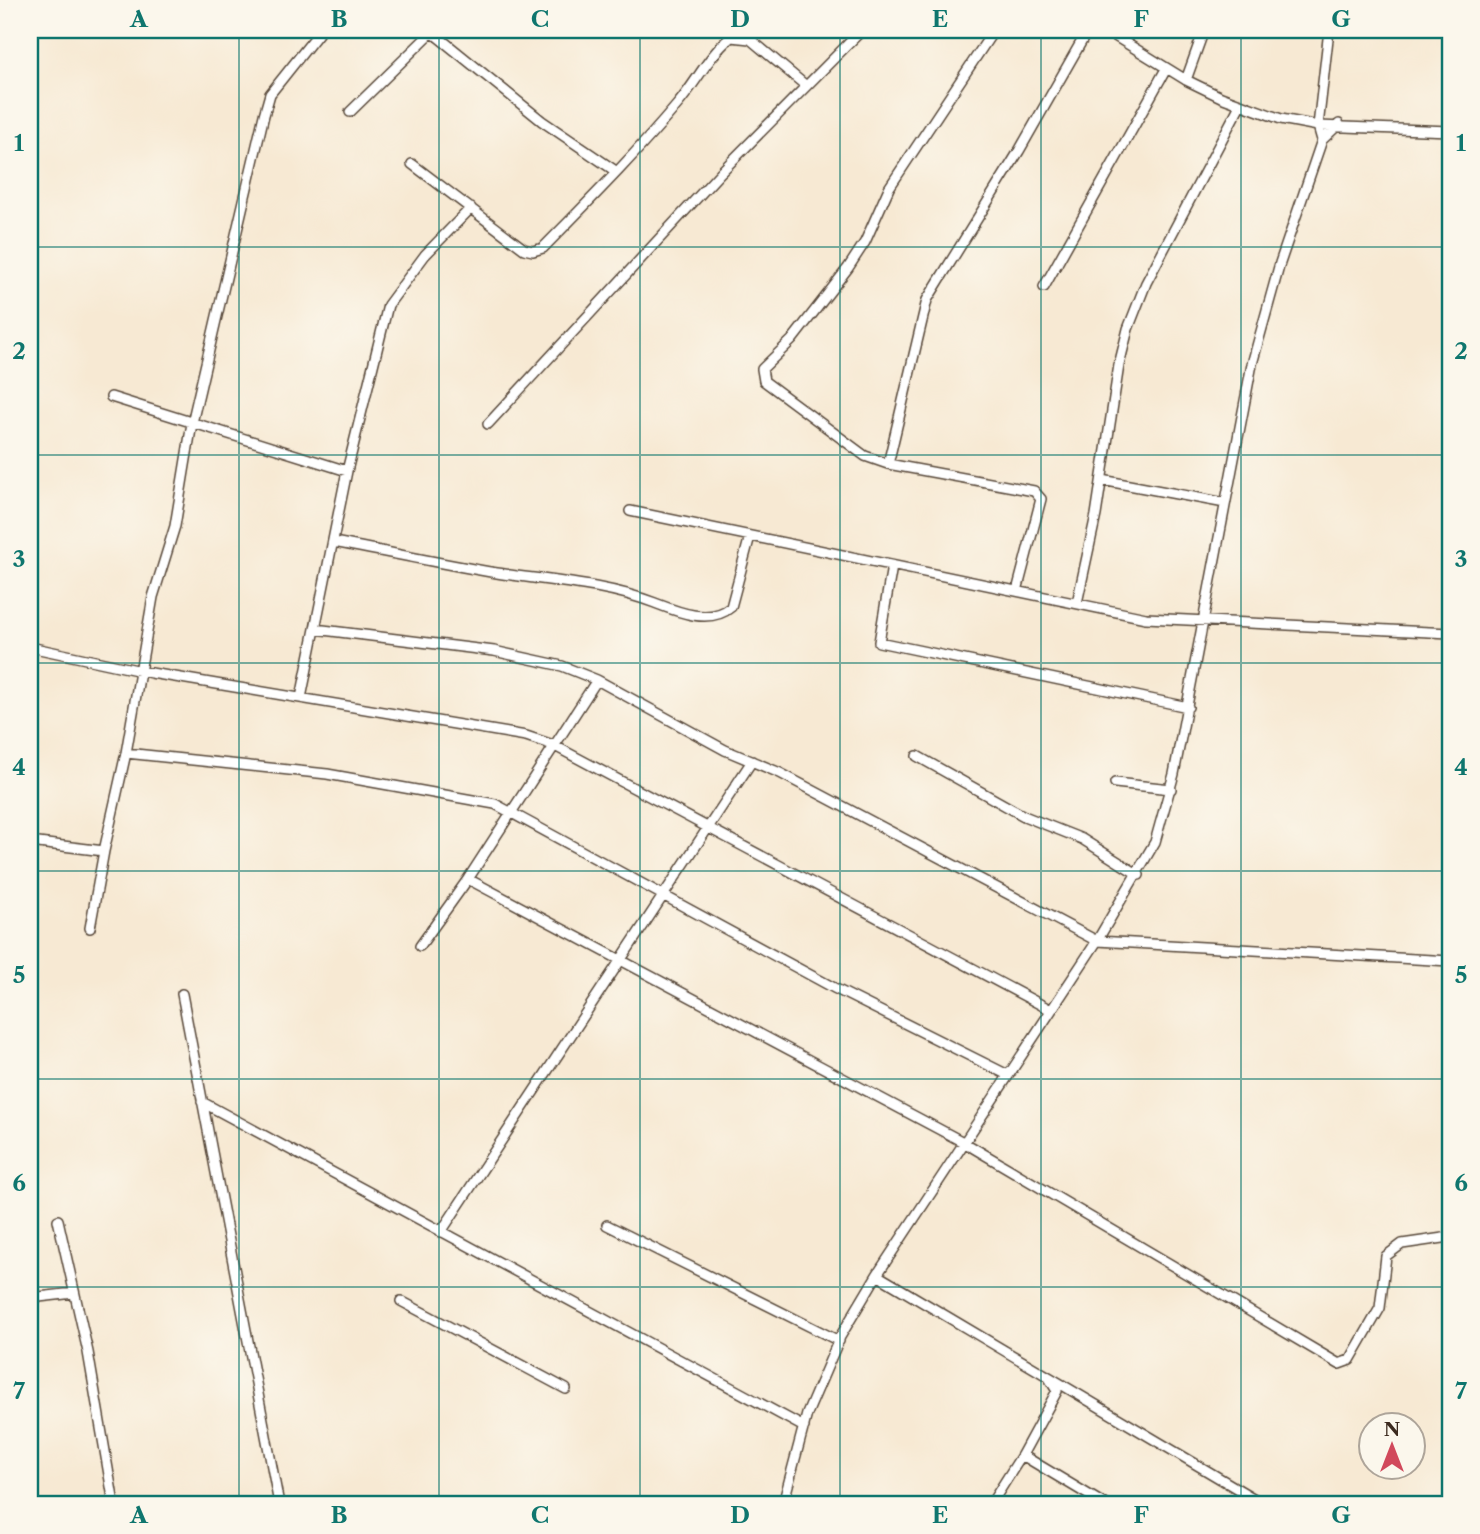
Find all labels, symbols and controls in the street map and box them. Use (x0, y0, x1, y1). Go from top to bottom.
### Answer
text: A (129, 5, 149, 33)
text: B (330, 5, 348, 33)
text: C (531, 5, 549, 33)
text: D (730, 5, 750, 33)
text: E (932, 5, 948, 33)
text: F (1133, 5, 1149, 33)
text: G (1331, 5, 1351, 33)
text: 1 (14, 129, 25, 157)
text: 1 (1456, 129, 1467, 157)
text: 2 (12, 337, 26, 365)
text: 2 (1454, 337, 1468, 365)
text: 3 (13, 545, 26, 573)
text: 3 (1455, 545, 1468, 573)
text: 4 (12, 753, 26, 781)
text: 4 (1454, 753, 1468, 781)
text: 5 (13, 961, 25, 989)
text: 5 (1455, 961, 1467, 989)
text: 6 (12, 1169, 26, 1197)
text: 6 (1454, 1169, 1468, 1197)
text: 7 (13, 1377, 25, 1405)
text: 7 (1455, 1377, 1467, 1405)
north arrow (1358, 1412, 1428, 1482)
text: N (1384, 1418, 1400, 1441)
text: A (129, 1501, 149, 1529)
text: B (330, 1501, 348, 1529)
text: C (531, 1501, 549, 1529)
text: D (730, 1501, 750, 1529)
text: E (932, 1501, 948, 1529)
text: F (1133, 1501, 1149, 1529)
text: G (1331, 1501, 1351, 1529)

